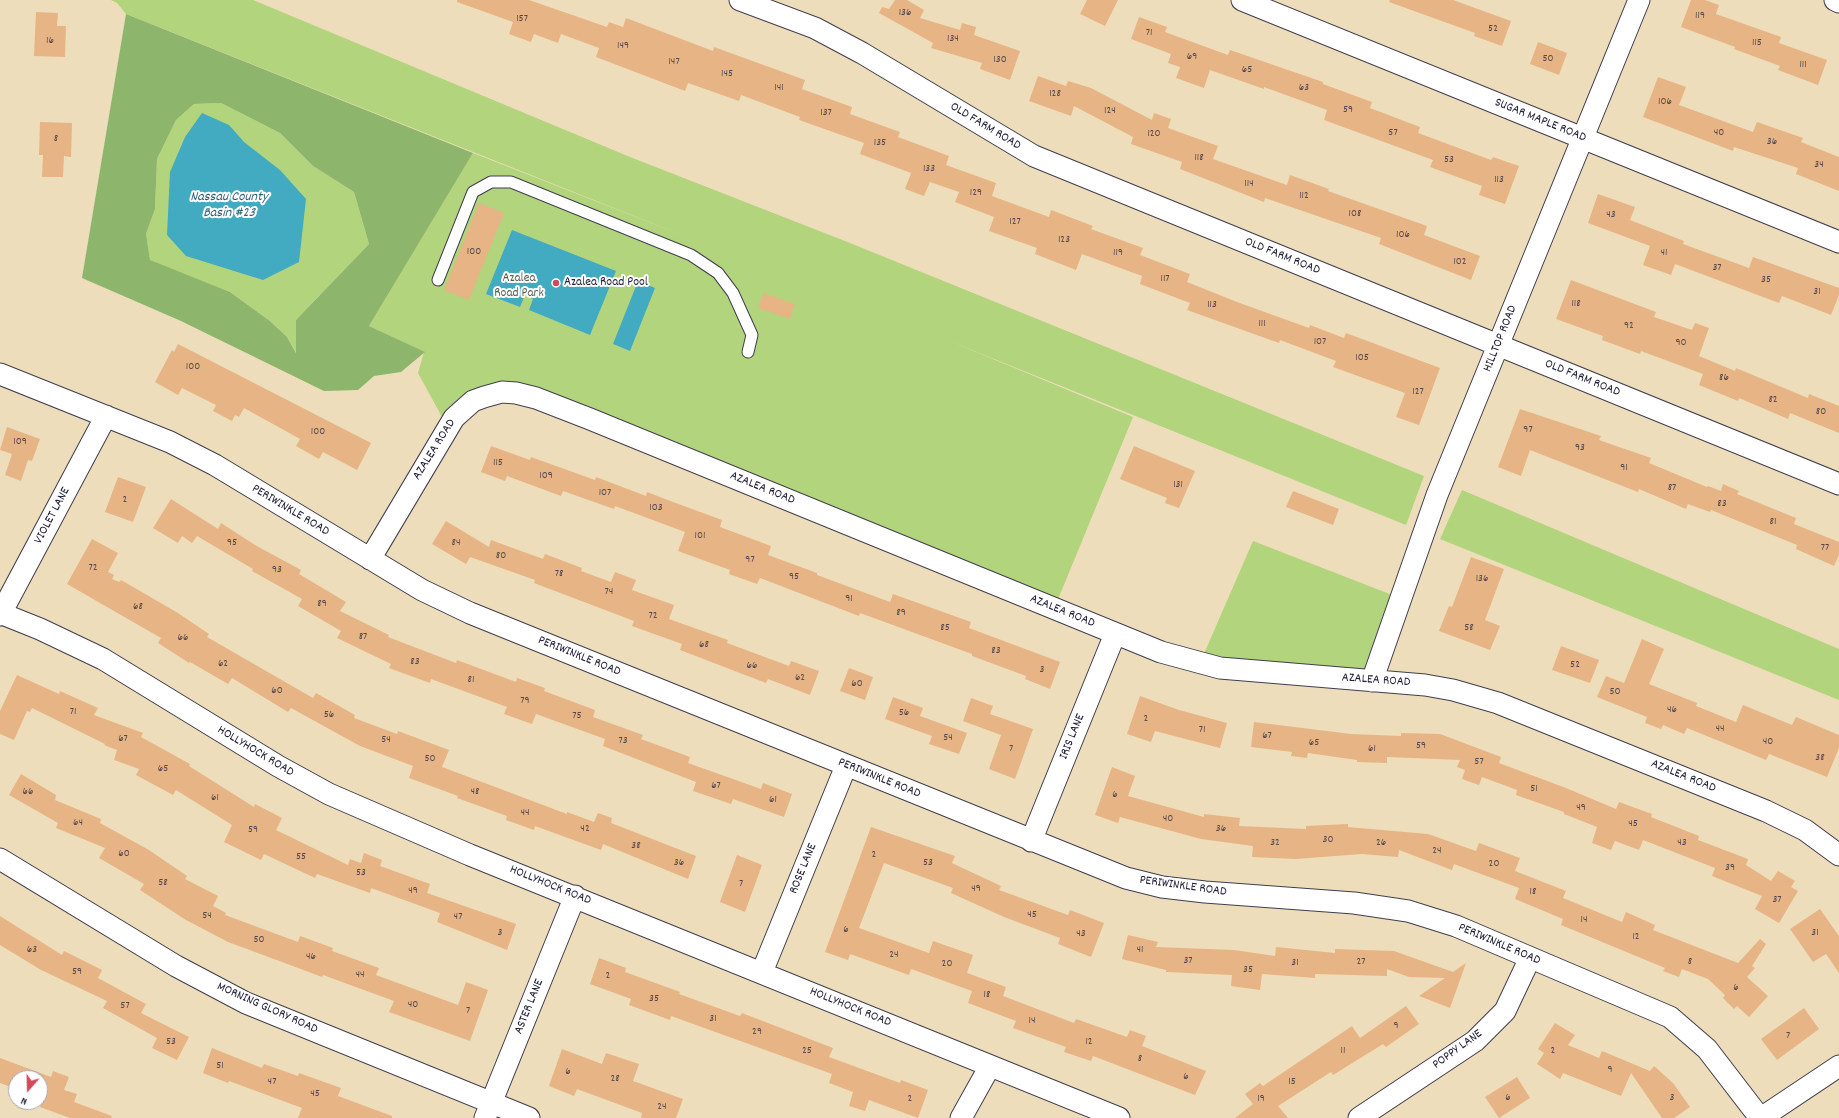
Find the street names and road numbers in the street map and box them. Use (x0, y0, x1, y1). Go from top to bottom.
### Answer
street label: SUGAR MAPLE ROAD (1492, 96, 1588, 146)
street label: OLD FARM ROAD (947, 100, 1023, 154)
street label: OLD FARM ROAD (1242, 235, 1322, 279)
street label: HILLTOP ROAD (1481, 303, 1521, 375)
street label: OLD FARM ROAD (1542, 357, 1622, 401)
street label: AZALEA ROAD (410, 417, 460, 483)
street label: AZALEA ROAD (727, 469, 797, 509)
street label: PERIWINKLE ROAD (248, 482, 332, 540)
street label: VIOLET LANE (32, 485, 74, 547)
street label: AZALEA ROAD (1027, 592, 1097, 632)
street label: PERIWINKLE ROAD (535, 633, 623, 681)
street label: AZALEA ROAD (1341, 671, 1411, 691)
street label: IRIS LANE (1057, 712, 1089, 762)
street label: HOLLYHOCK ROAD (214, 723, 296, 781)
street label: PERIWINKLE ROAD (835, 755, 923, 803)
street label: AZALEA ROAD (1648, 757, 1718, 797)
street label: ROSE LANE (787, 841, 821, 897)
street label: HOLLYHOCK ROAD (507, 863, 593, 909)
street label: PERIWINKLE ROAD (1138, 873, 1228, 901)
street label: PERIWINKLE ROAD (1456, 921, 1542, 969)
street label: ASTER LANE (512, 977, 548, 1037)
street label: MORNING GLORY ROAD (214, 980, 320, 1038)
street label: HOLLYHOCK ROAD (807, 985, 893, 1031)
street label: POPPY LANE (1430, 1027, 1486, 1073)

